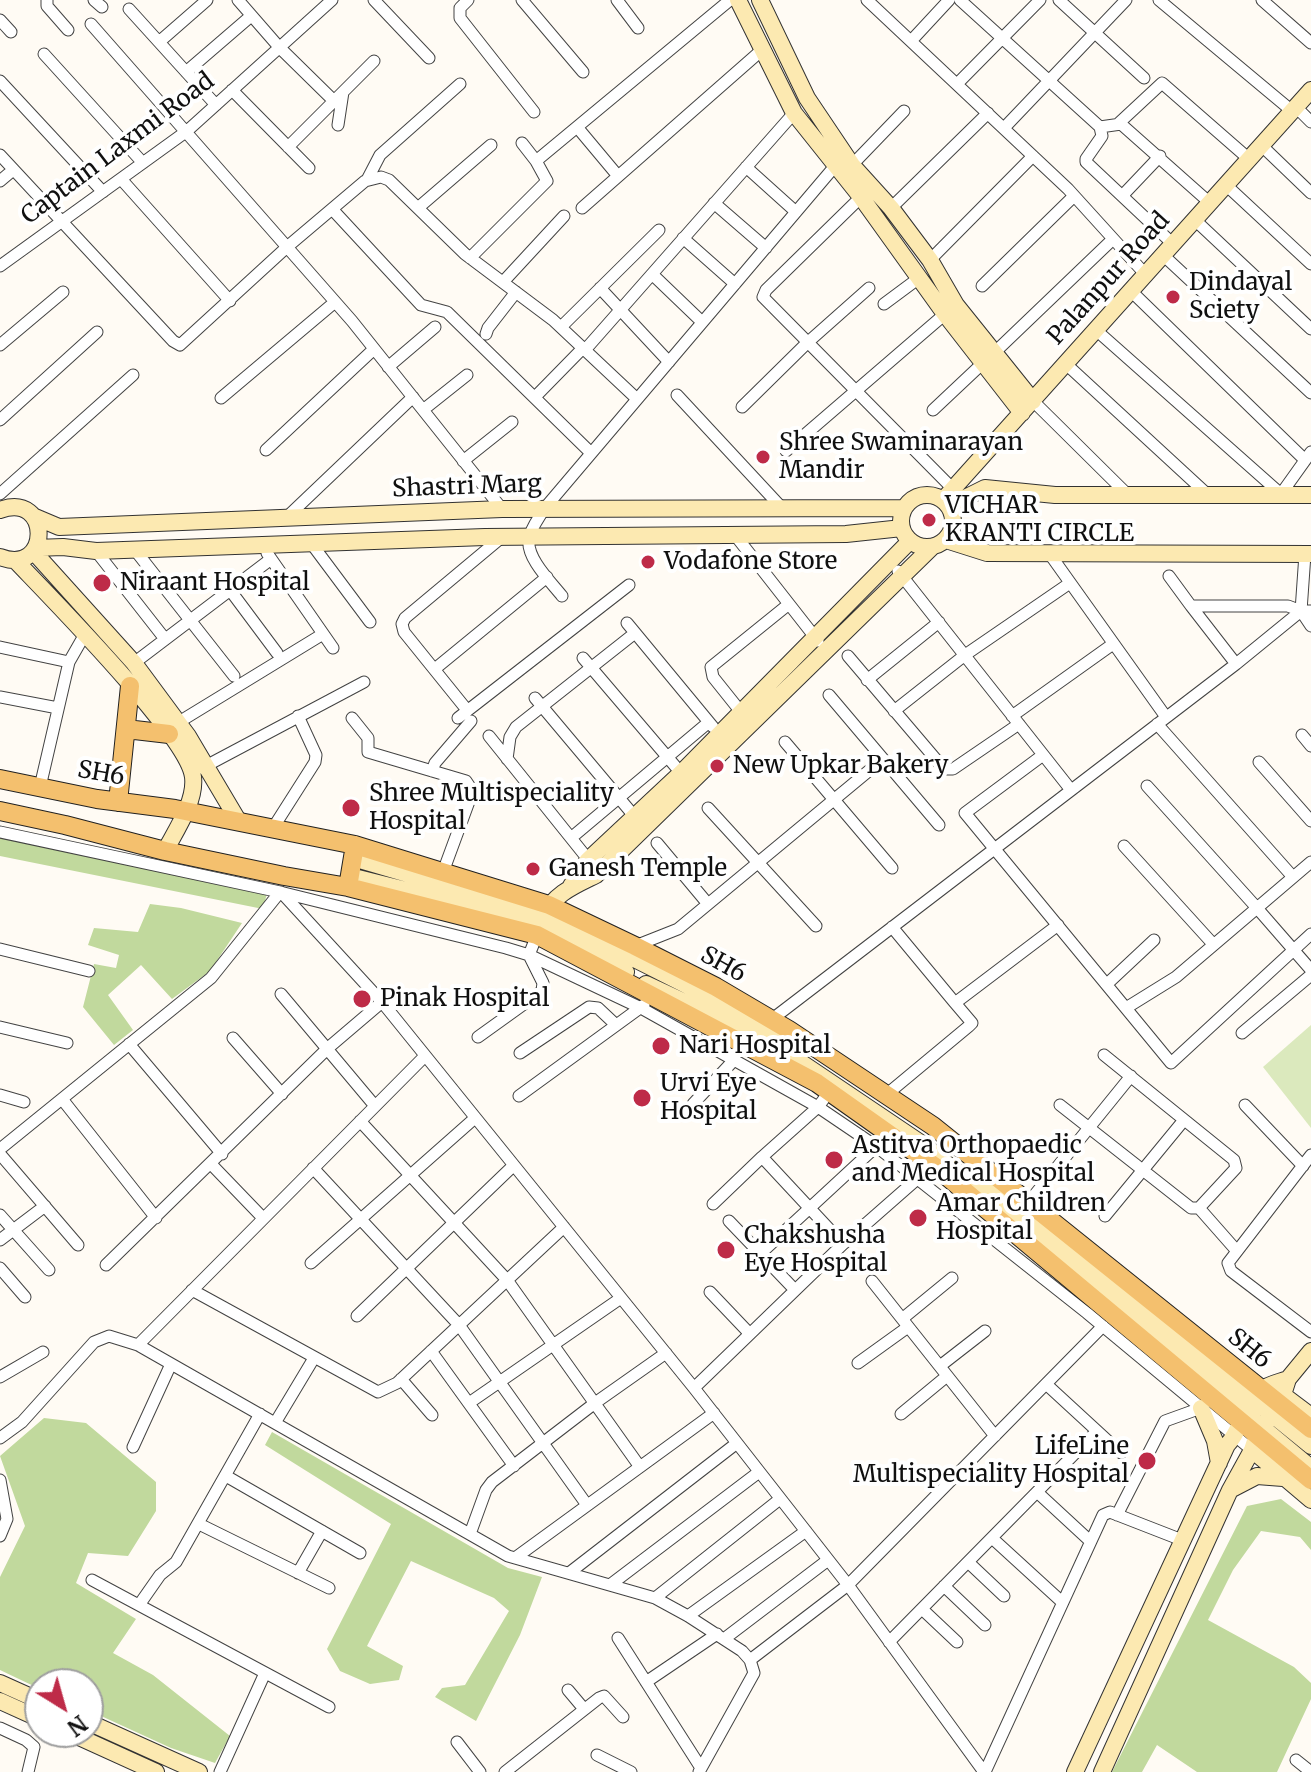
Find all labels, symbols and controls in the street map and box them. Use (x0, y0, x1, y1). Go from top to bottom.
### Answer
street label: Captain Laxmi Road (16, 67, 220, 231)
street label: Palanpur Road (1042, 207, 1176, 351)
place label: Dindayal Sciety (1189, 269, 1292, 325)
marker: Dindayal Sciety (1164, 288, 1182, 306)
place label: Shree Swaminarayan Mandir (779, 429, 1023, 485)
marker: Shree Swaminarayan Mandir (754, 448, 772, 466)
street label: Shastri Marg (392, 470, 542, 504)
place label: VICHAR KRANTI CIRCLE (945, 492, 1134, 548)
marker: VICHAR KRANTI CIRCLE (920, 511, 938, 529)
place label: Vodafone Store (664, 548, 837, 576)
marker: Vodafone Store (639, 553, 657, 571)
place label: Niraant Hospital (120, 569, 310, 597)
marker: Niraant Hospital (91, 572, 113, 594)
place label: New Upkar Bakery (733, 752, 948, 780)
street label: SH6 (75, 756, 127, 792)
marker: New Upkar Bakery (708, 757, 726, 775)
place label: Shree Multispeciality Hospital (369, 780, 614, 836)
marker: Shree Multispeciality Hospital (340, 797, 362, 819)
place label: Ganesh Temple (549, 855, 727, 883)
marker: Ganesh Temple (524, 860, 542, 878)
street label: SH6 (695, 941, 751, 989)
place label: Pinak Hospital (380, 985, 549, 1013)
marker: Pinak Hospital (351, 988, 373, 1010)
place label: Nari Hospital (679, 1032, 831, 1060)
marker: Nari Hospital (650, 1035, 672, 1057)
place label: Urvi Eye Hospital (660, 1070, 757, 1126)
marker: Urvi Eye Hospital (631, 1087, 653, 1109)
place label: Astitva Orthopaedic and Medical Hospital (852, 1132, 1094, 1188)
marker: Astitva Orthopaedic and Medical Hospital (823, 1149, 845, 1171)
place label: Amar Children Hospital (936, 1190, 1106, 1246)
marker: Amar Children Hospital (907, 1207, 929, 1229)
place label: Chakshusha Eye Hospital (744, 1222, 887, 1278)
marker: Chakshusha Eye Hospital (715, 1239, 737, 1261)
street label: SH6 (1222, 1323, 1276, 1375)
place label: LifeLine Multispeciality Hospital (853, 1433, 1129, 1489)
marker: LifeLine Multispeciality Hospital (1136, 1450, 1158, 1472)
north arrow (24, 1668, 104, 1748)
text: N (62, 1709, 93, 1742)

